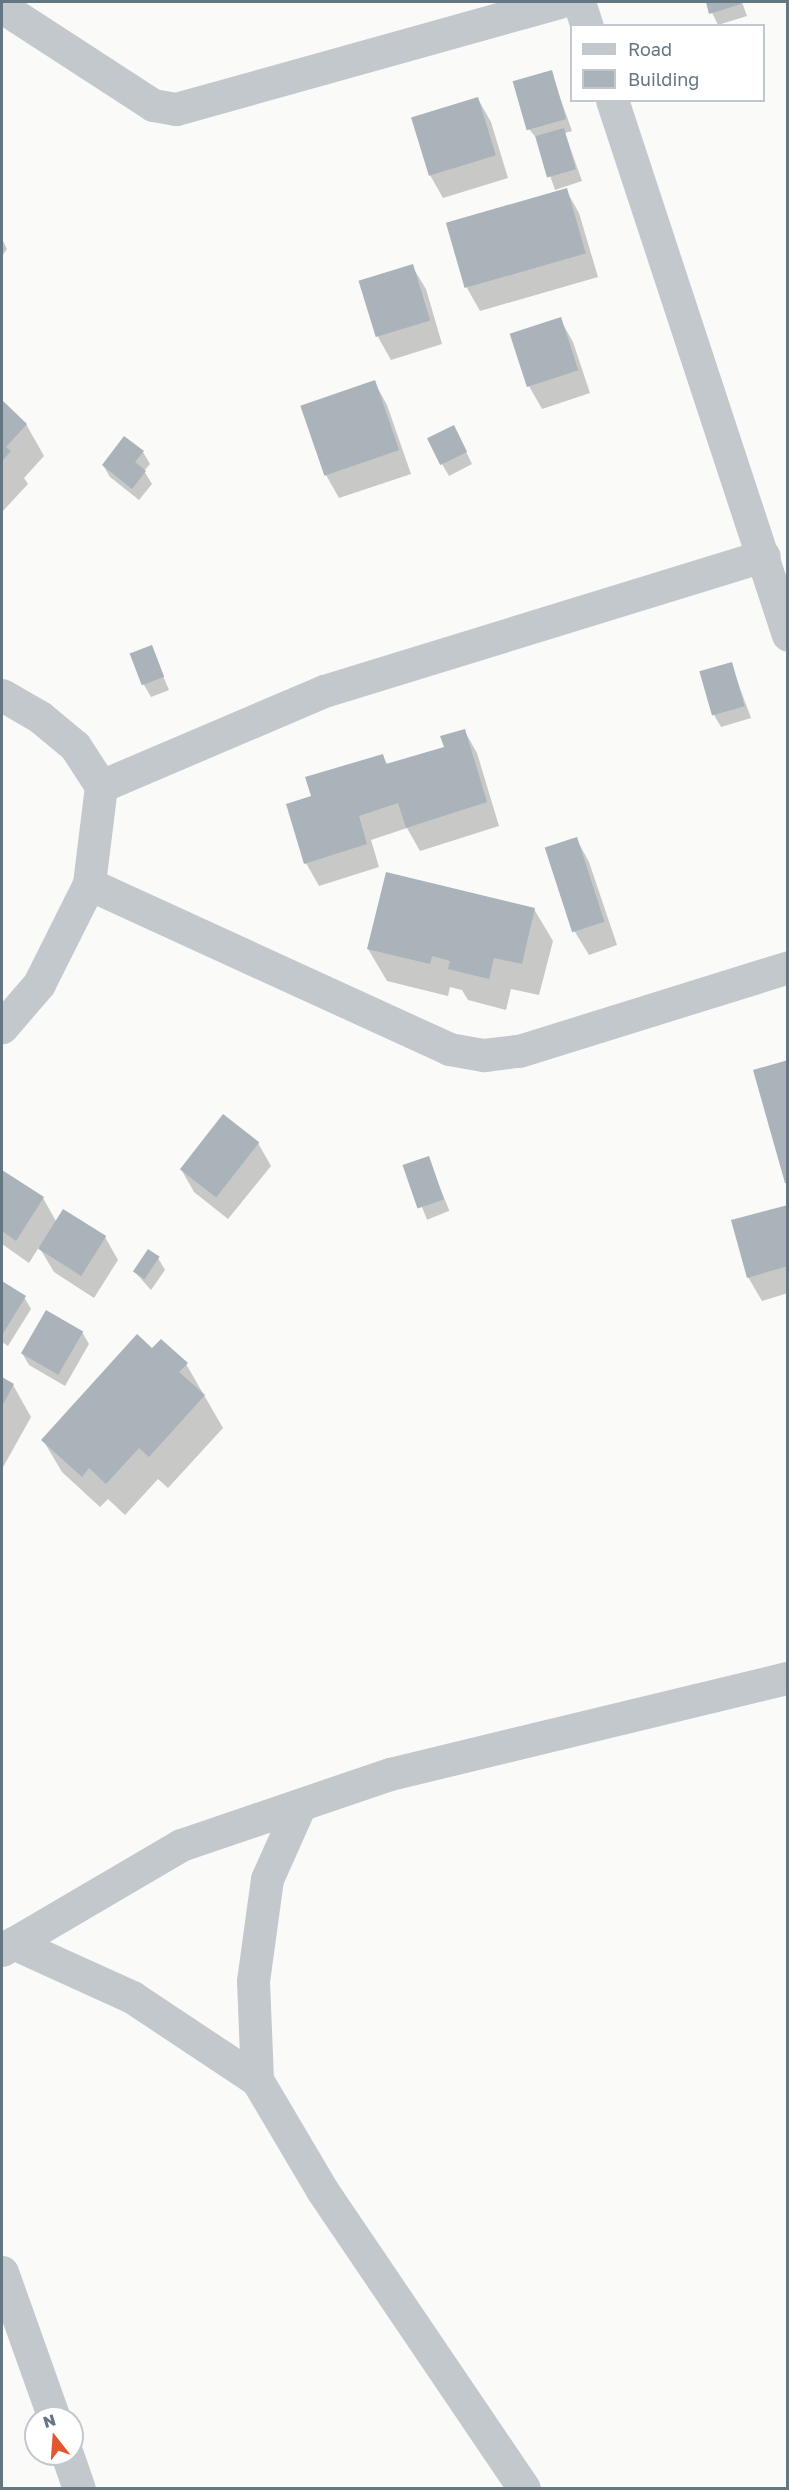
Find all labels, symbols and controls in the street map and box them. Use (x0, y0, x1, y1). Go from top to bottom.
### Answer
legend (570, 24, 765, 102)
text: Road (628, 38, 672, 60)
text: Building (628, 68, 699, 90)
north arrow (24, 2406, 84, 2466)
text: N (41, 2409, 58, 2432)

